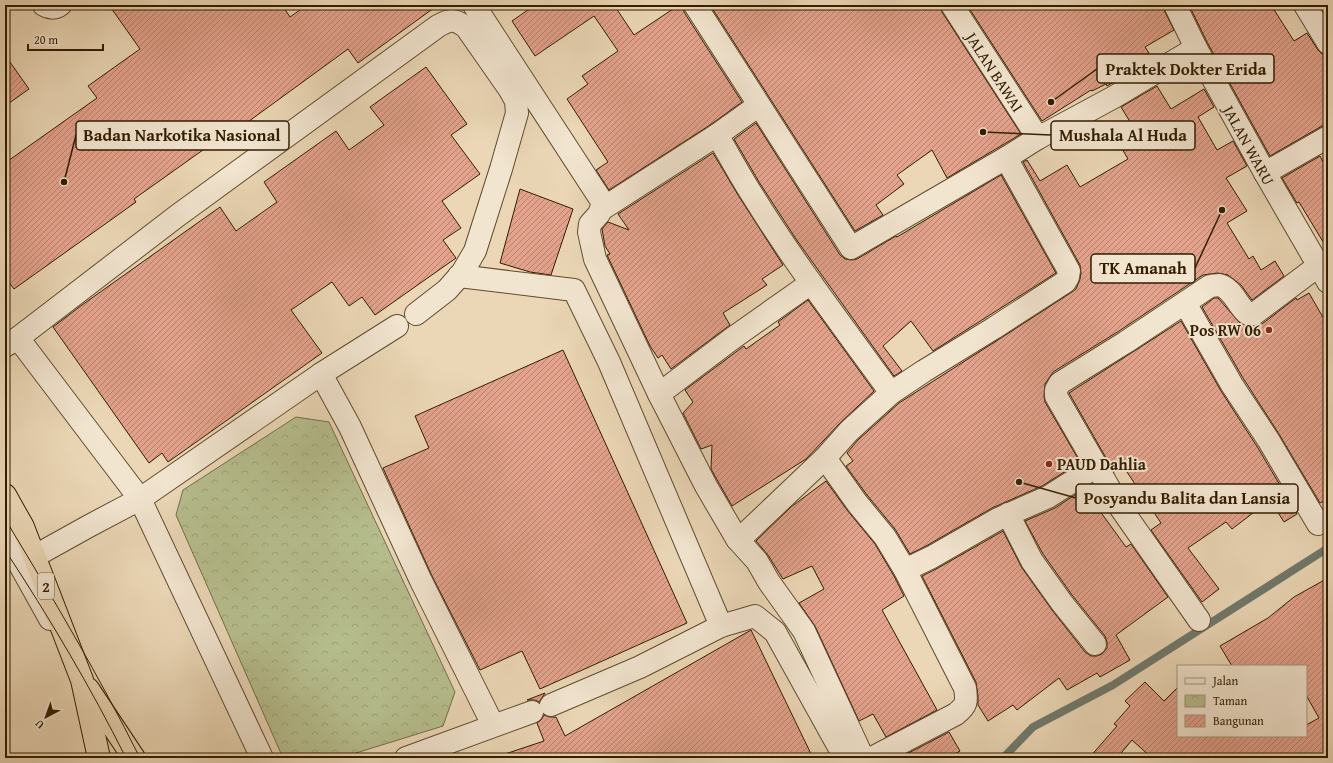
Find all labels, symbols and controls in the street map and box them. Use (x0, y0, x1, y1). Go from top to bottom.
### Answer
scale bar (28, 26, 103, 52)
street label: JALAN BAWAI (959, 26, 1030, 117)
text: 20 m (34, 31, 58, 48)
callout: Praktek Dokter Erida (1097, 54, 1274, 83)
text: Praktek Dokter Erida (1106, 56, 1267, 81)
street label: JALAN WARU (1216, 99, 1281, 190)
callout: Badan Narkotika Nasional (76, 121, 289, 150)
callout: Mushala Al Huda (1051, 121, 1195, 150)
text: Badan Narkotika Nasional (83, 122, 281, 147)
text: Mushala Al Huda (1059, 122, 1187, 147)
callout: TK Amanah (1091, 254, 1195, 283)
text: TK Amanah (1099, 255, 1187, 280)
place label: Pos RW 06 (1190, 318, 1261, 342)
marker: Pos RW 06 (1264, 325, 1274, 335)
place label: PAUD Dahlia (1057, 452, 1147, 476)
marker: PAUD Dahlia (1044, 459, 1054, 469)
callout: Posyandu Balita dan Lansia (1076, 484, 1298, 513)
text: Posyandu Balita dan Lansia (1084, 485, 1291, 510)
road number: 2 (38, 573, 54, 599)
legend (1177, 665, 1307, 737)
text: Jalan (1211, 672, 1238, 689)
text: Taman (1213, 692, 1247, 709)
north arrow (26, 697, 66, 737)
text: Bangunan (1213, 712, 1264, 729)
text: U (31, 716, 47, 733)

